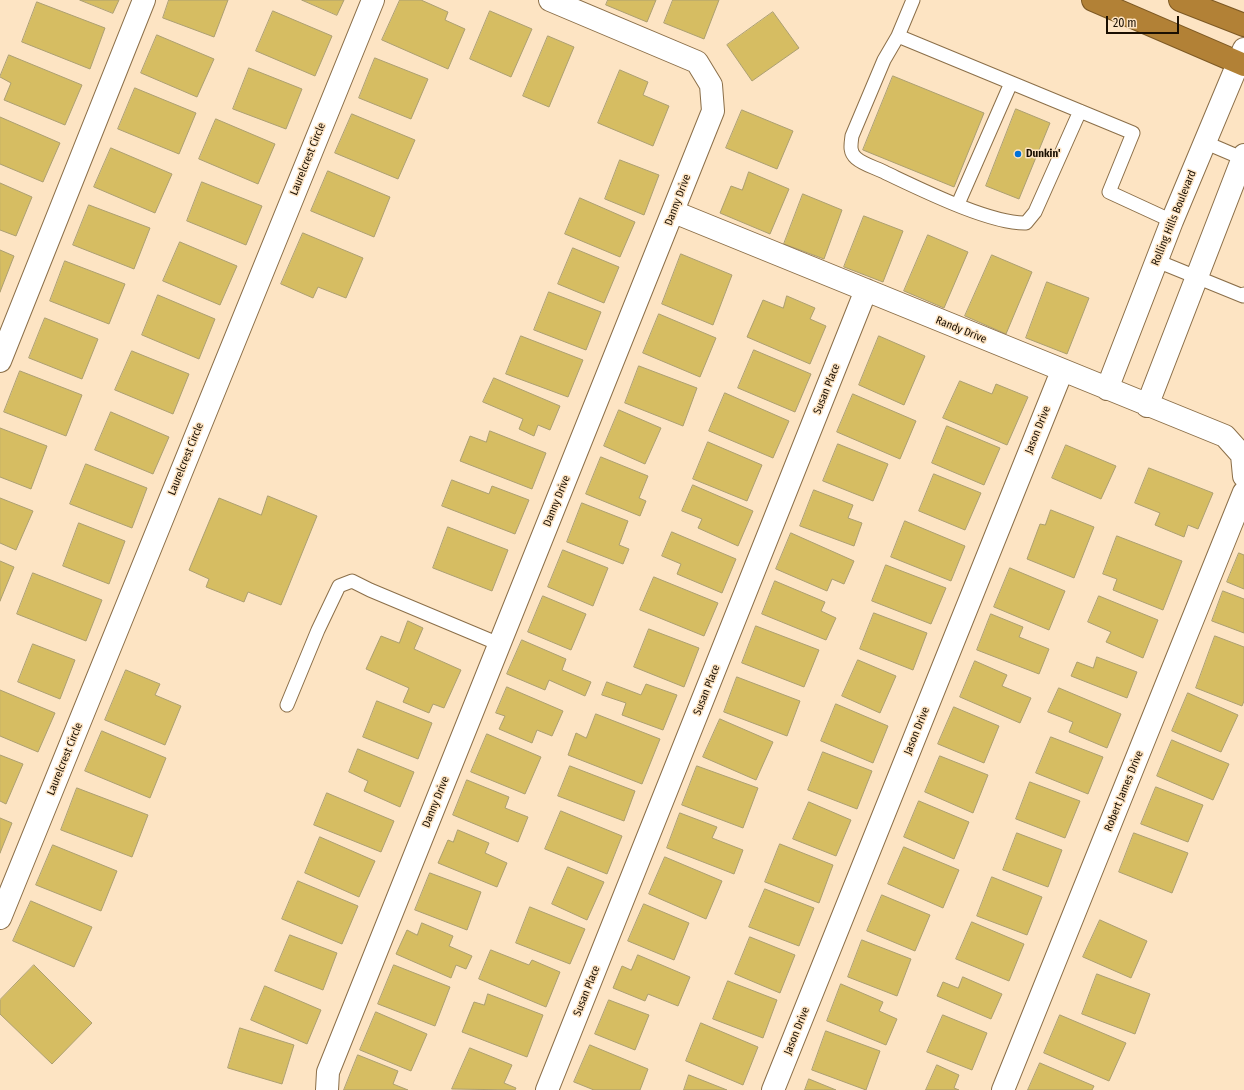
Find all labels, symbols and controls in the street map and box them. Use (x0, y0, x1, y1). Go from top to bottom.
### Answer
scale bar (1108, 8, 1181, 34)
text: 20 m (1113, 16, 1137, 30)
street label: Laurelcrest Circle (287, 121, 329, 197)
place label: Dunkin' (1026, 147, 1061, 161)
marker: Dunkin' (1013, 149, 1023, 159)
street label: Rolling Hills Boulevard (1149, 168, 1199, 268)
street label: Danny Drive (662, 172, 694, 228)
street label: Randy Drive (934, 314, 988, 346)
street label: Susan Place (811, 362, 843, 416)
street label: Jason Drive (1022, 404, 1054, 456)
street label: Laurelcrest Circle (165, 421, 207, 497)
street label: Danny Drive (541, 474, 573, 528)
street label: Susan Place (691, 663, 723, 717)
street label: Jason Drive (901, 705, 933, 757)
street label: Laurelcrest Circle (44, 721, 86, 797)
street label: Robert James Drive (1102, 749, 1146, 833)
street label: Danny Drive (420, 775, 452, 829)
street label: Susan Place (571, 964, 603, 1018)
street label: Jason Drive (781, 1005, 813, 1057)

